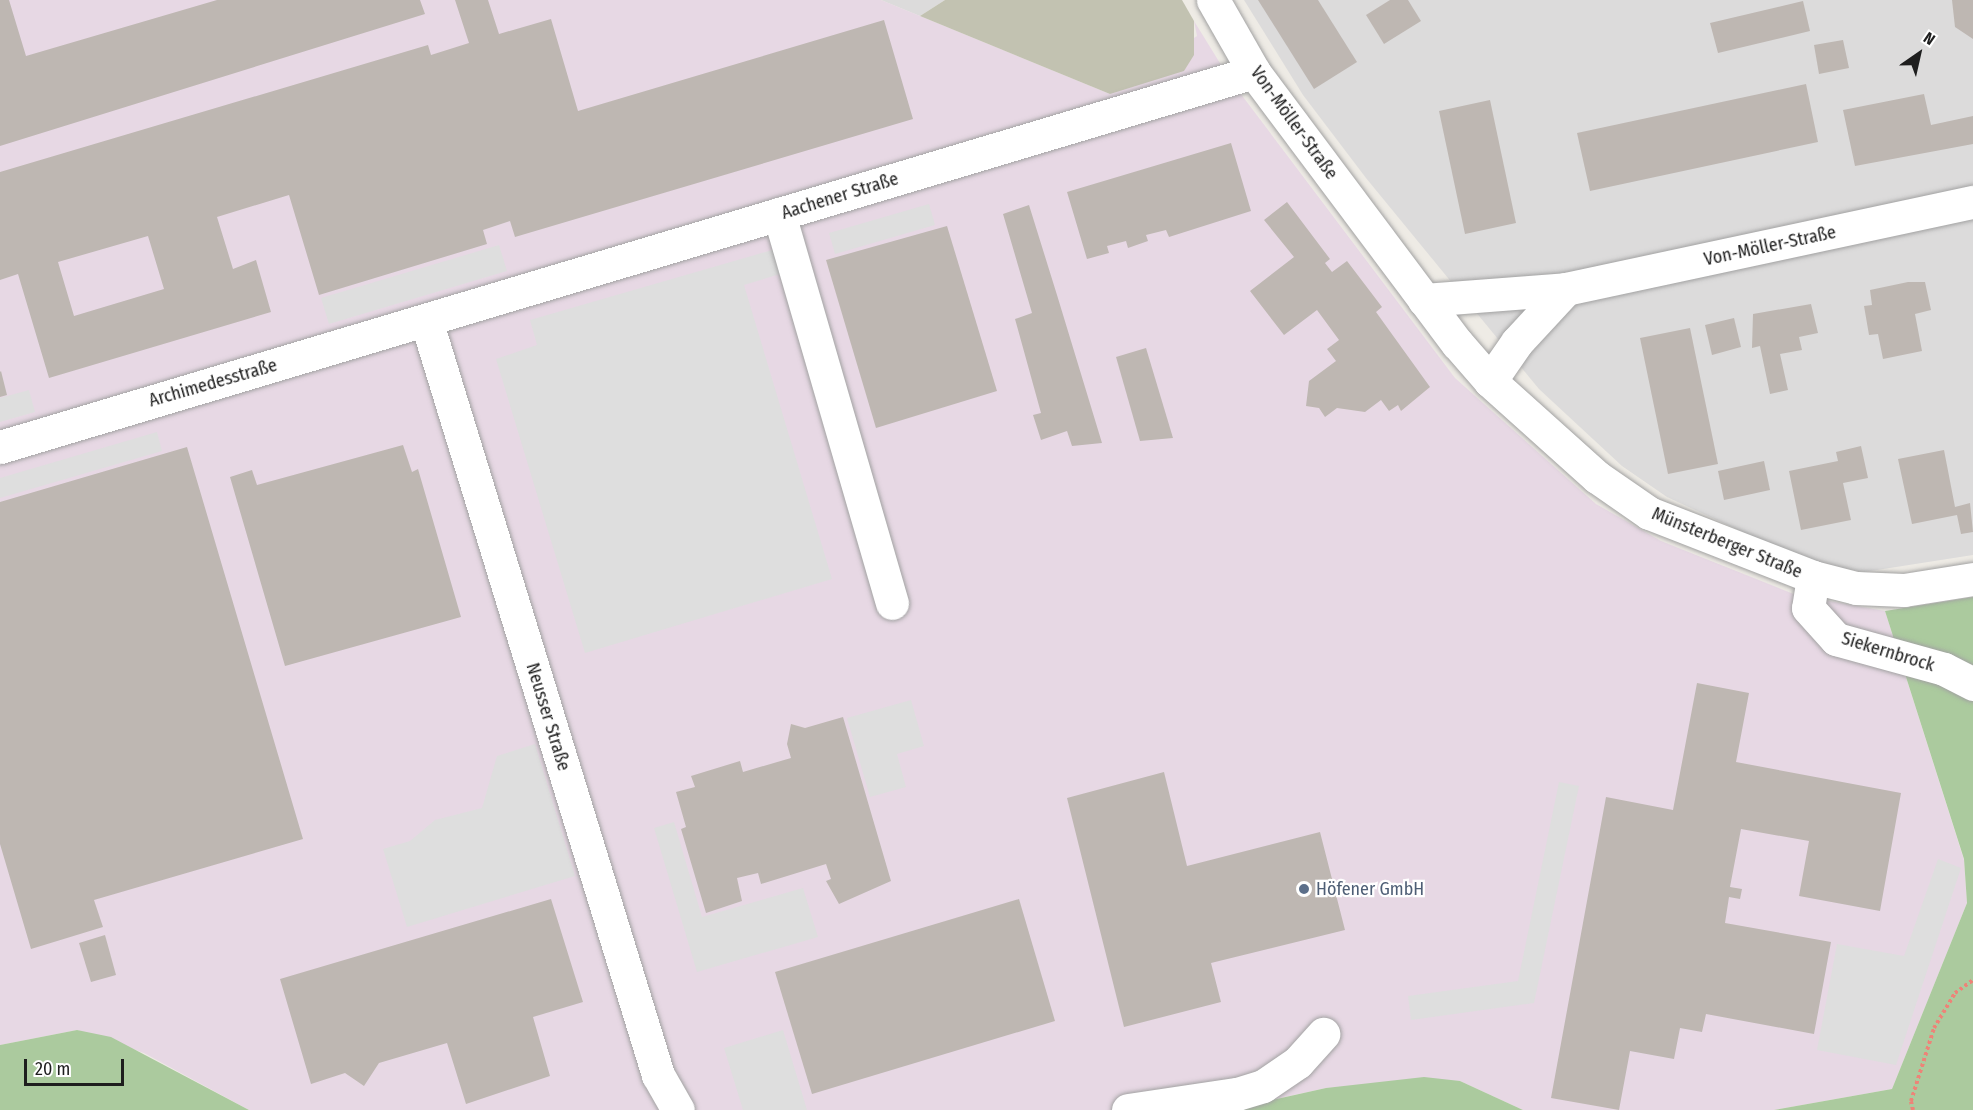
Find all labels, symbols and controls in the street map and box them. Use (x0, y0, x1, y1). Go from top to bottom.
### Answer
north arrow (1889, 24, 1949, 84)
text: N (1920, 28, 1939, 49)
street label: Von-Möller-Straße (1246, 62, 1342, 184)
street label: Aachener Straße (779, 168, 901, 224)
street label: Von-Möller-Straße (1702, 221, 1838, 271)
street label: Archimedesstraße (146, 354, 280, 412)
street label: Münsterberger Straße (1649, 503, 1805, 583)
street label: Siekernbrock (1839, 628, 1937, 676)
street label: Neusser Straße (521, 660, 575, 774)
place label: Höfener GmbH (1316, 878, 1424, 900)
marker: Höfener GmbH (1297, 882, 1311, 896)
scale bar (27, 1047, 128, 1085)
text: 20 m (35, 1058, 70, 1080)

